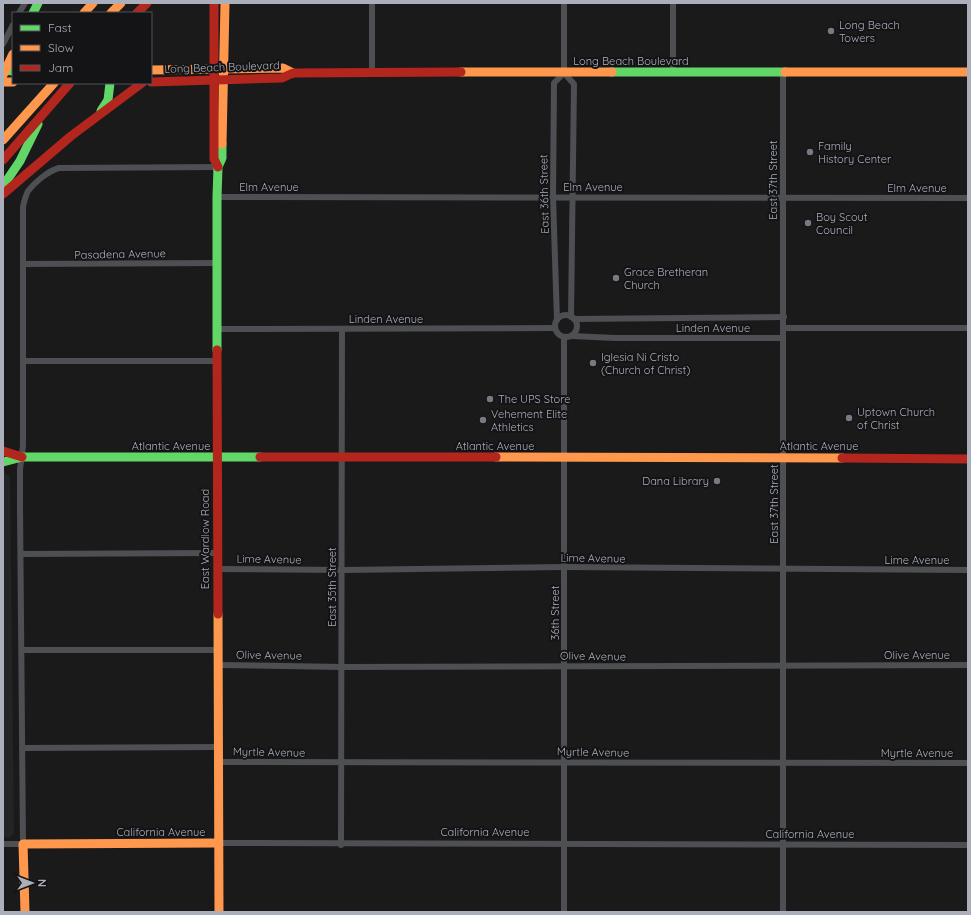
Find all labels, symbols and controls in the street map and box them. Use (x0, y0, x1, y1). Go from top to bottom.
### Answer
legend (12, 12, 152, 84)
place label: Long Beach Towers (839, 18, 900, 45)
text: Fast (48, 20, 72, 35)
marker: Long Beach Towers (826, 26, 836, 36)
text: Slow (48, 40, 74, 55)
street label: Long Beach Boulevard (573, 54, 689, 68)
street label: Long Beach Boulevard (164, 58, 280, 76)
text: Jam (48, 60, 73, 75)
place label: Family History Center (818, 139, 892, 166)
street label: East 37th Street (766, 140, 780, 220)
marker: Family History Center (805, 147, 815, 157)
street label: East 36th Street (536, 154, 552, 234)
street label: Elm Avenue (239, 180, 299, 194)
street label: Elm Avenue (563, 180, 623, 194)
street label: Elm Avenue (887, 181, 947, 195)
place label: Boy Scout Council (816, 210, 868, 237)
marker: Boy Scout Council (803, 218, 813, 228)
street label: Pasadena Avenue (74, 246, 166, 262)
place label: Grace Bretheran Church (624, 265, 708, 292)
marker: Grace Bretheran Church (611, 273, 621, 283)
street label: Linden Avenue (349, 312, 423, 326)
street label: Linden Avenue (676, 321, 750, 335)
place label: Iglesia Ni Cristo (Church of Christ) (601, 350, 690, 377)
marker: Iglesia Ni Cristo (Church of Christ) (588, 358, 598, 368)
place label: The UPS Store (498, 392, 570, 406)
marker: The UPS Store (485, 394, 495, 404)
place label: Uptown Church of Christ (857, 405, 935, 432)
place label: Vehement Elite Athletics (491, 407, 567, 434)
marker: Uptown Church of Christ (844, 413, 854, 423)
marker: Vehement Elite Athletics (478, 415, 488, 425)
street label: Atlantic Avenue (132, 439, 210, 453)
street label: Atlantic Avenue (456, 439, 534, 453)
street label: Atlantic Avenue (780, 439, 858, 453)
street label: East 37th Street (767, 464, 781, 544)
place label: Dana Library (642, 474, 709, 488)
marker: Dana Library (712, 476, 722, 486)
street label: East Wardlow Road (198, 489, 212, 589)
street label: East 35th Street (325, 547, 339, 627)
street label: Lime Avenue (560, 550, 626, 566)
street label: Lime Avenue (236, 551, 302, 567)
street label: Lime Avenue (884, 553, 950, 567)
street label: 36th Street (548, 585, 562, 640)
street label: Olive Avenue (236, 647, 302, 663)
street label: Olive Avenue (560, 648, 626, 664)
street label: Olive Avenue (884, 648, 950, 662)
street label: Myrtle Avenue (233, 744, 305, 760)
street label: Myrtle Avenue (557, 744, 629, 760)
street label: Myrtle Avenue (881, 746, 953, 760)
street label: California Avenue (116, 825, 206, 839)
street label: California Avenue (440, 825, 530, 839)
street label: California Avenue (765, 827, 855, 841)
north arrow (12, 863, 52, 903)
text: N (35, 879, 49, 887)

